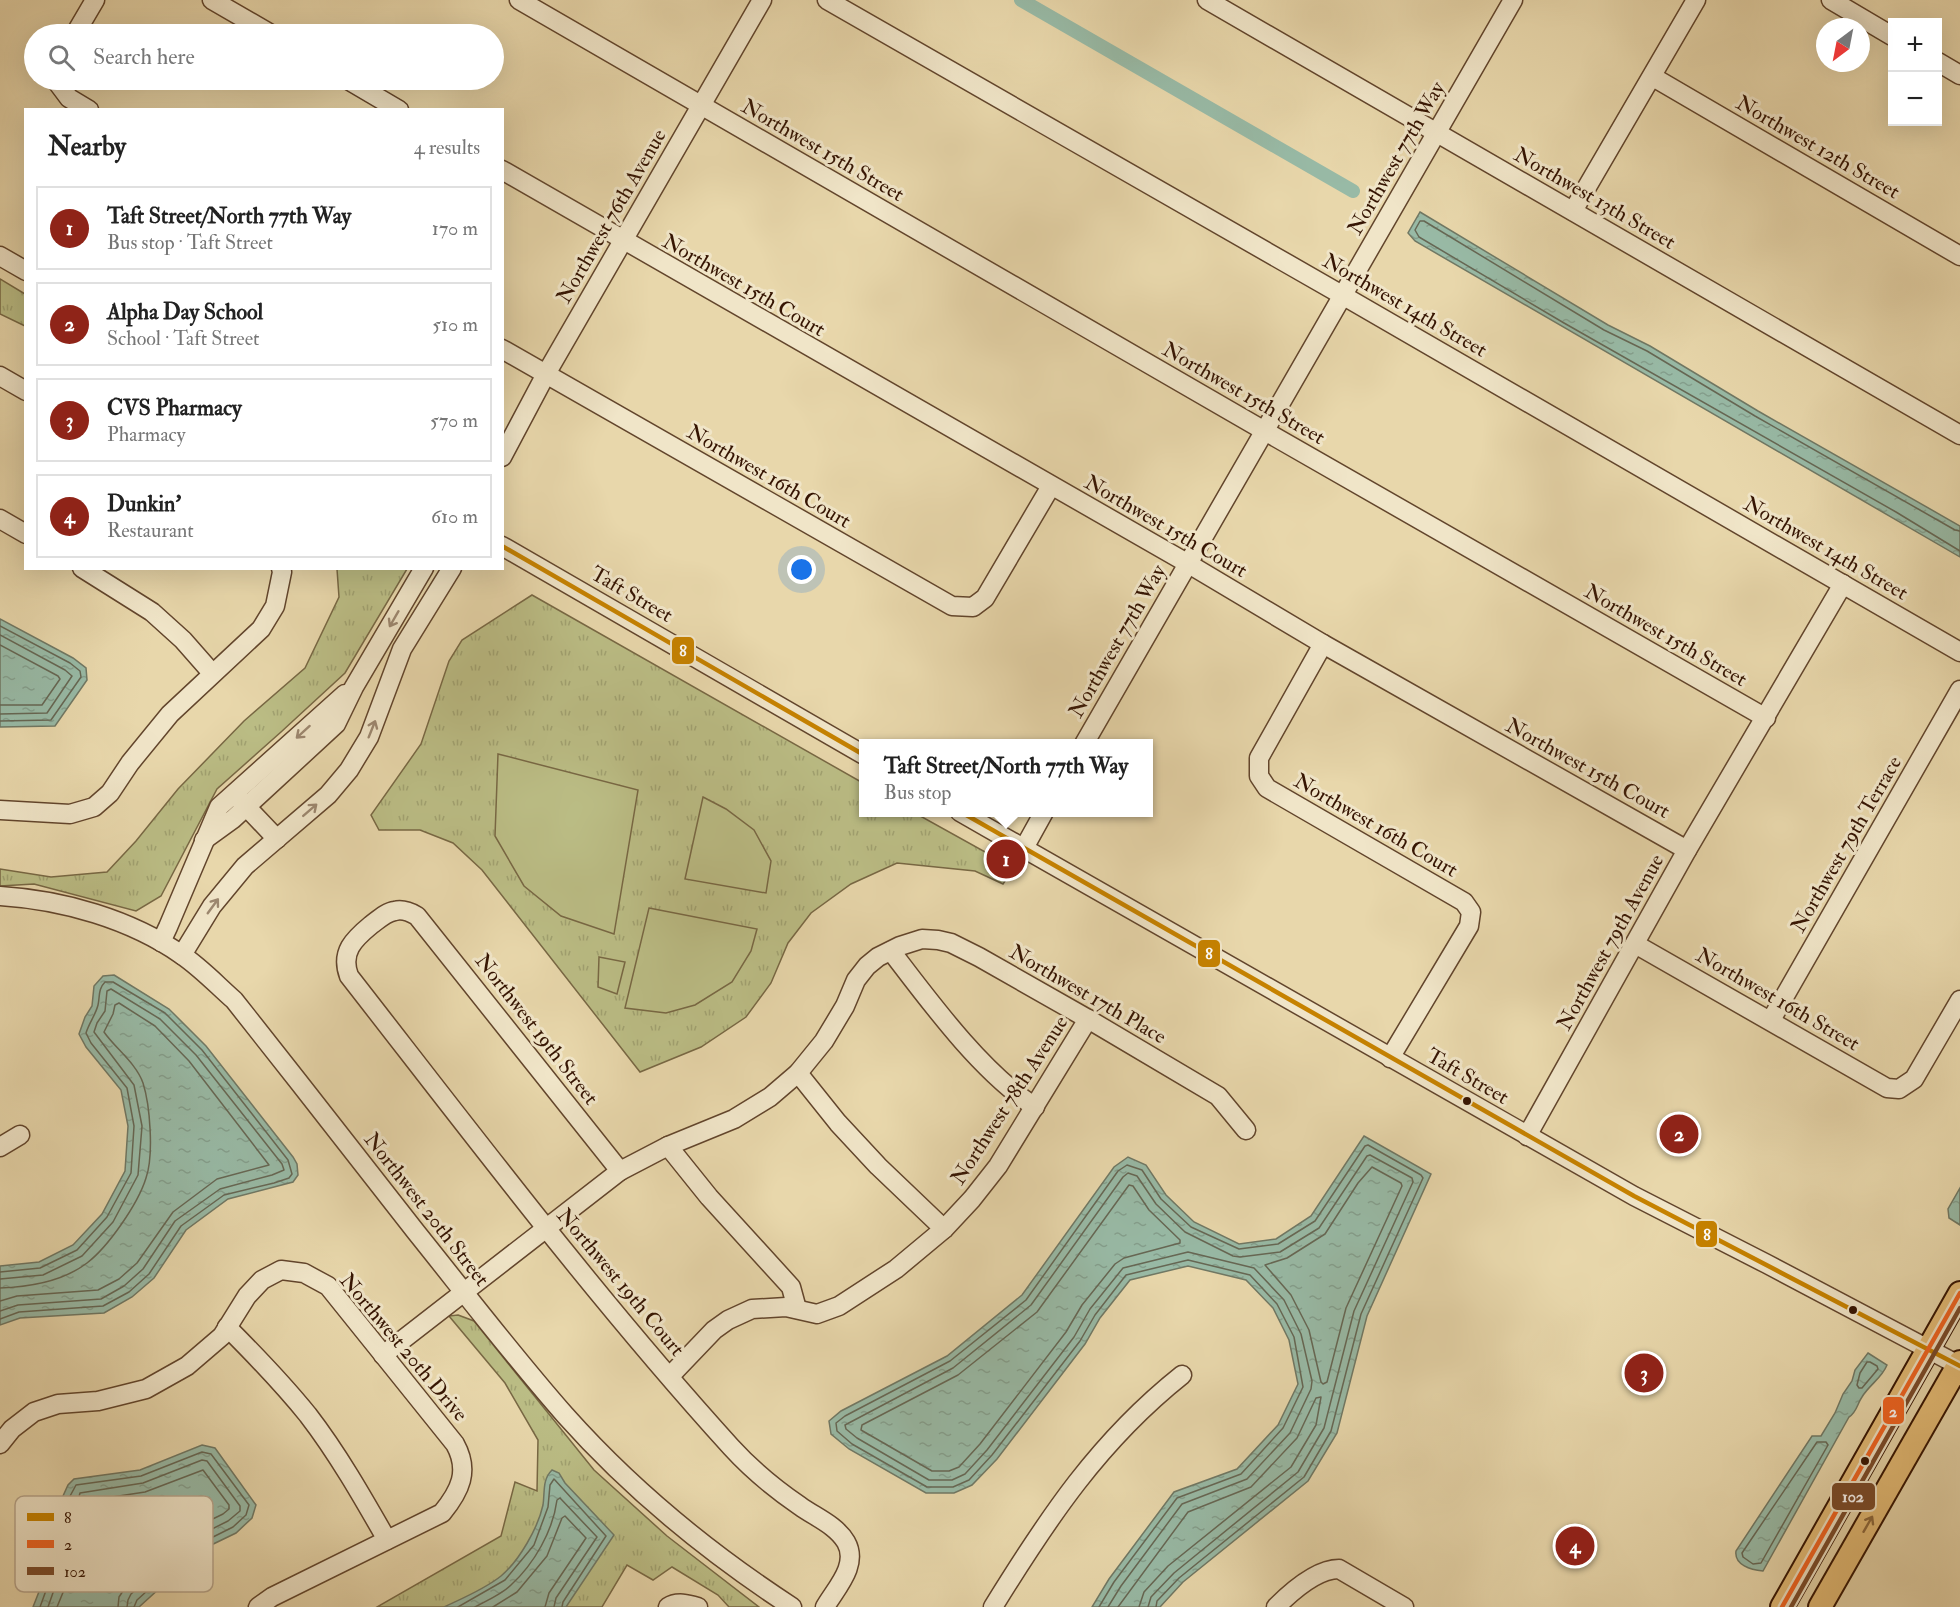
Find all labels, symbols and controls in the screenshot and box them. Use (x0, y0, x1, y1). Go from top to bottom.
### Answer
north arrow (1816, 18, 1870, 72)
map controls (1888, 18, 1942, 126)
button: + (1888, 18, 1942, 72)
search box (24, 24, 504, 90)
icon: search (45, 41, 78, 74)
text: Search here (93, 43, 195, 71)
button: − (1888, 72, 1942, 126)
street label: Northwest 77th Way (1342, 76, 1452, 240)
street label: Northwest 12th Street (1731, 90, 1905, 205)
street label: Northwest 15th Street (737, 93, 909, 208)
street label: Northwest 76th Avenue (550, 124, 673, 308)
text: Nearby (48, 131, 126, 163)
text: 4 results (414, 135, 480, 160)
street label: Northwest 13th Street (1509, 141, 1681, 256)
text: Taft Street/North 77th Way (107, 202, 351, 230)
text: 1 (66, 216, 73, 241)
text: 170 m (432, 216, 478, 241)
street label: Northwest 15th Court (657, 228, 830, 343)
text: Bus stop · Taft Street (107, 230, 273, 255)
street label: Northwest 14th Street (1318, 247, 1492, 364)
text: Alpha Day School (107, 298, 263, 326)
text: 2 (64, 312, 75, 337)
text: 510 m (432, 312, 478, 337)
text: School · Taft Street (107, 326, 260, 351)
street label: Northwest 15th Street (1158, 336, 1330, 451)
text: CVS Pharmacy (107, 394, 242, 422)
text: 3 (66, 408, 73, 433)
text: 570 m (430, 408, 478, 433)
street label: Northwest 16th Court (682, 418, 856, 534)
text: Pharmacy (107, 422, 185, 447)
street label: Northwest 15th Court (1079, 469, 1252, 584)
text: Dunkin' (107, 490, 181, 518)
street label: Northwest 14th Street (1739, 490, 1913, 607)
text: 4 (64, 504, 75, 529)
text: 610 m (431, 504, 478, 529)
text: Restaurant (107, 518, 194, 543)
your location (787, 555, 816, 584)
street label: Northwest 77th Way (1063, 559, 1173, 723)
street label: Taft Street (586, 560, 678, 629)
street label: Northwest 15th Street (1580, 578, 1752, 693)
one-way arrow (387, 610, 399, 627)
line badge: 8 (671, 636, 695, 665)
text: 8 (679, 641, 687, 661)
street label: Northwest 15th Court (1501, 712, 1675, 825)
one-way arrow (367, 720, 378, 739)
one-way arrow (296, 725, 311, 739)
popup (859, 739, 1153, 817)
street label: Northwest 79th Terrace (1785, 751, 1908, 937)
text: Taft Street/North 77th Way (884, 752, 1128, 780)
street label: Northwest 16th Court (1289, 767, 1463, 883)
text: Bus stop (884, 780, 951, 805)
one-way arrow (302, 803, 317, 817)
pin: 1 (986, 836, 1026, 882)
street label: Northwest 79th Avenue (1551, 849, 1670, 1035)
one-way arrow (207, 898, 219, 914)
street label: Northwest 17th Place (1004, 939, 1171, 1050)
line badge: 8 (1197, 939, 1221, 968)
street label: Northwest 16th Street (1691, 942, 1865, 1057)
text: 8 (1205, 944, 1213, 964)
street label: Northwest 19th Street (469, 948, 604, 1111)
street label: Northwest 78th Avenue (945, 1010, 1074, 1190)
street label: Taft Street (1422, 1042, 1514, 1111)
unlabelled marker (1461, 1095, 1473, 1107)
pin: 2 (1660, 1112, 1698, 1156)
street label: Northwest 20th Street (358, 1127, 495, 1292)
street label: Northwest 19th Court (551, 1203, 691, 1362)
line badge: 8 (1695, 1220, 1718, 1248)
text: 8 (1703, 1225, 1711, 1245)
street label: Northwest 20th Drive (334, 1268, 474, 1427)
unlabelled marker (1847, 1304, 1859, 1316)
pin: 3 (1624, 1350, 1664, 1396)
line badge: 2 (1882, 1396, 1905, 1425)
text: 2 (1889, 1402, 1897, 1422)
unlabelled marker (1859, 1455, 1871, 1467)
line badge: 102 (1831, 1482, 1876, 1511)
text: 102 (1842, 1487, 1864, 1507)
legend (15, 1496, 213, 1592)
text: 8 (64, 1508, 72, 1528)
one-way arrow (1862, 1516, 1874, 1533)
pin: 4 (1556, 1524, 1594, 1568)
text: 2 (64, 1535, 72, 1555)
text: 102 (64, 1562, 86, 1582)

